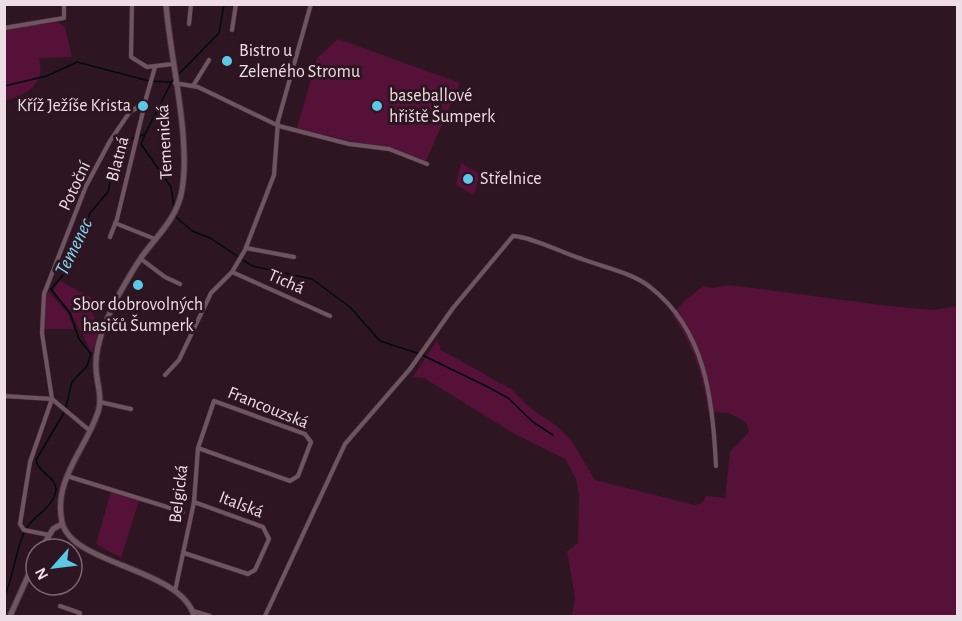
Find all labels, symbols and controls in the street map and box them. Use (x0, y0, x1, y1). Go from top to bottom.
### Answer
place label: Bistro u Zeleného Stromu (239, 42, 360, 81)
marker: Bistro u Zeleného Stromu (220, 54, 234, 68)
place label: baseballové hřiště Šumperk (389, 87, 496, 126)
place label: Kříž Ježíše Krista (17, 97, 131, 115)
marker: Kříž Ježíše Krista (136, 99, 150, 113)
marker: baseballové hřiště Šumperk (370, 99, 384, 113)
street label: Temenická (154, 104, 176, 180)
street label: Blatná (103, 135, 133, 183)
street label: Potoční (56, 158, 94, 213)
place label: Střelnice (480, 170, 542, 188)
marker: Střelnice (461, 172, 475, 186)
water label: Temenec (52, 215, 97, 279)
street label: Tichá (265, 266, 307, 298)
marker: Sbor dobrovolných hasičů Šumperk (131, 278, 145, 292)
place label: Sbor dobrovolných hasičů Šumperk (73, 296, 203, 335)
street label: Francouzská (225, 384, 311, 432)
street label: Belgická (167, 464, 191, 524)
street label: Italská (216, 488, 266, 522)
north arrow (24, 537, 84, 597)
text: N (32, 565, 51, 582)

